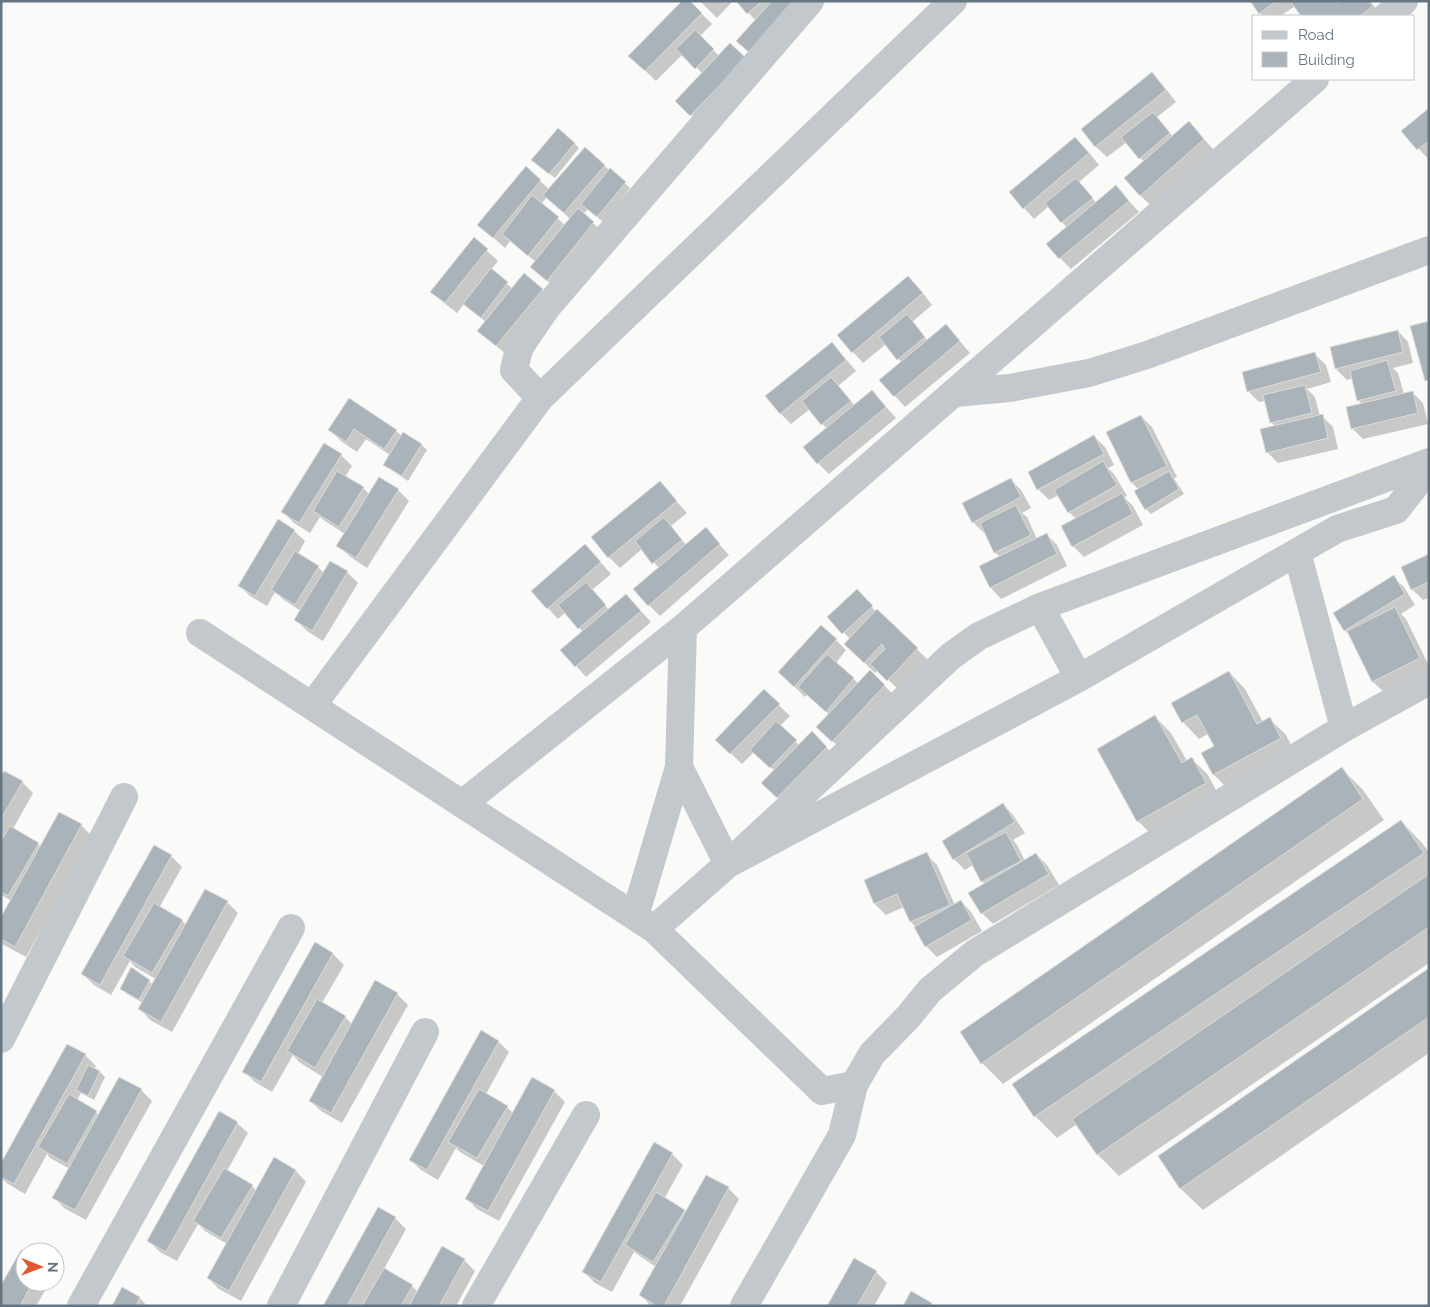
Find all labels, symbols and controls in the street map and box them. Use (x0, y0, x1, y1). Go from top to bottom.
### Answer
legend (1252, 15, 1415, 80)
text: Road (1298, 26, 1334, 44)
text: Building (1298, 51, 1355, 69)
north arrow (15, 1242, 65, 1292)
text: N (45, 1262, 61, 1273)

